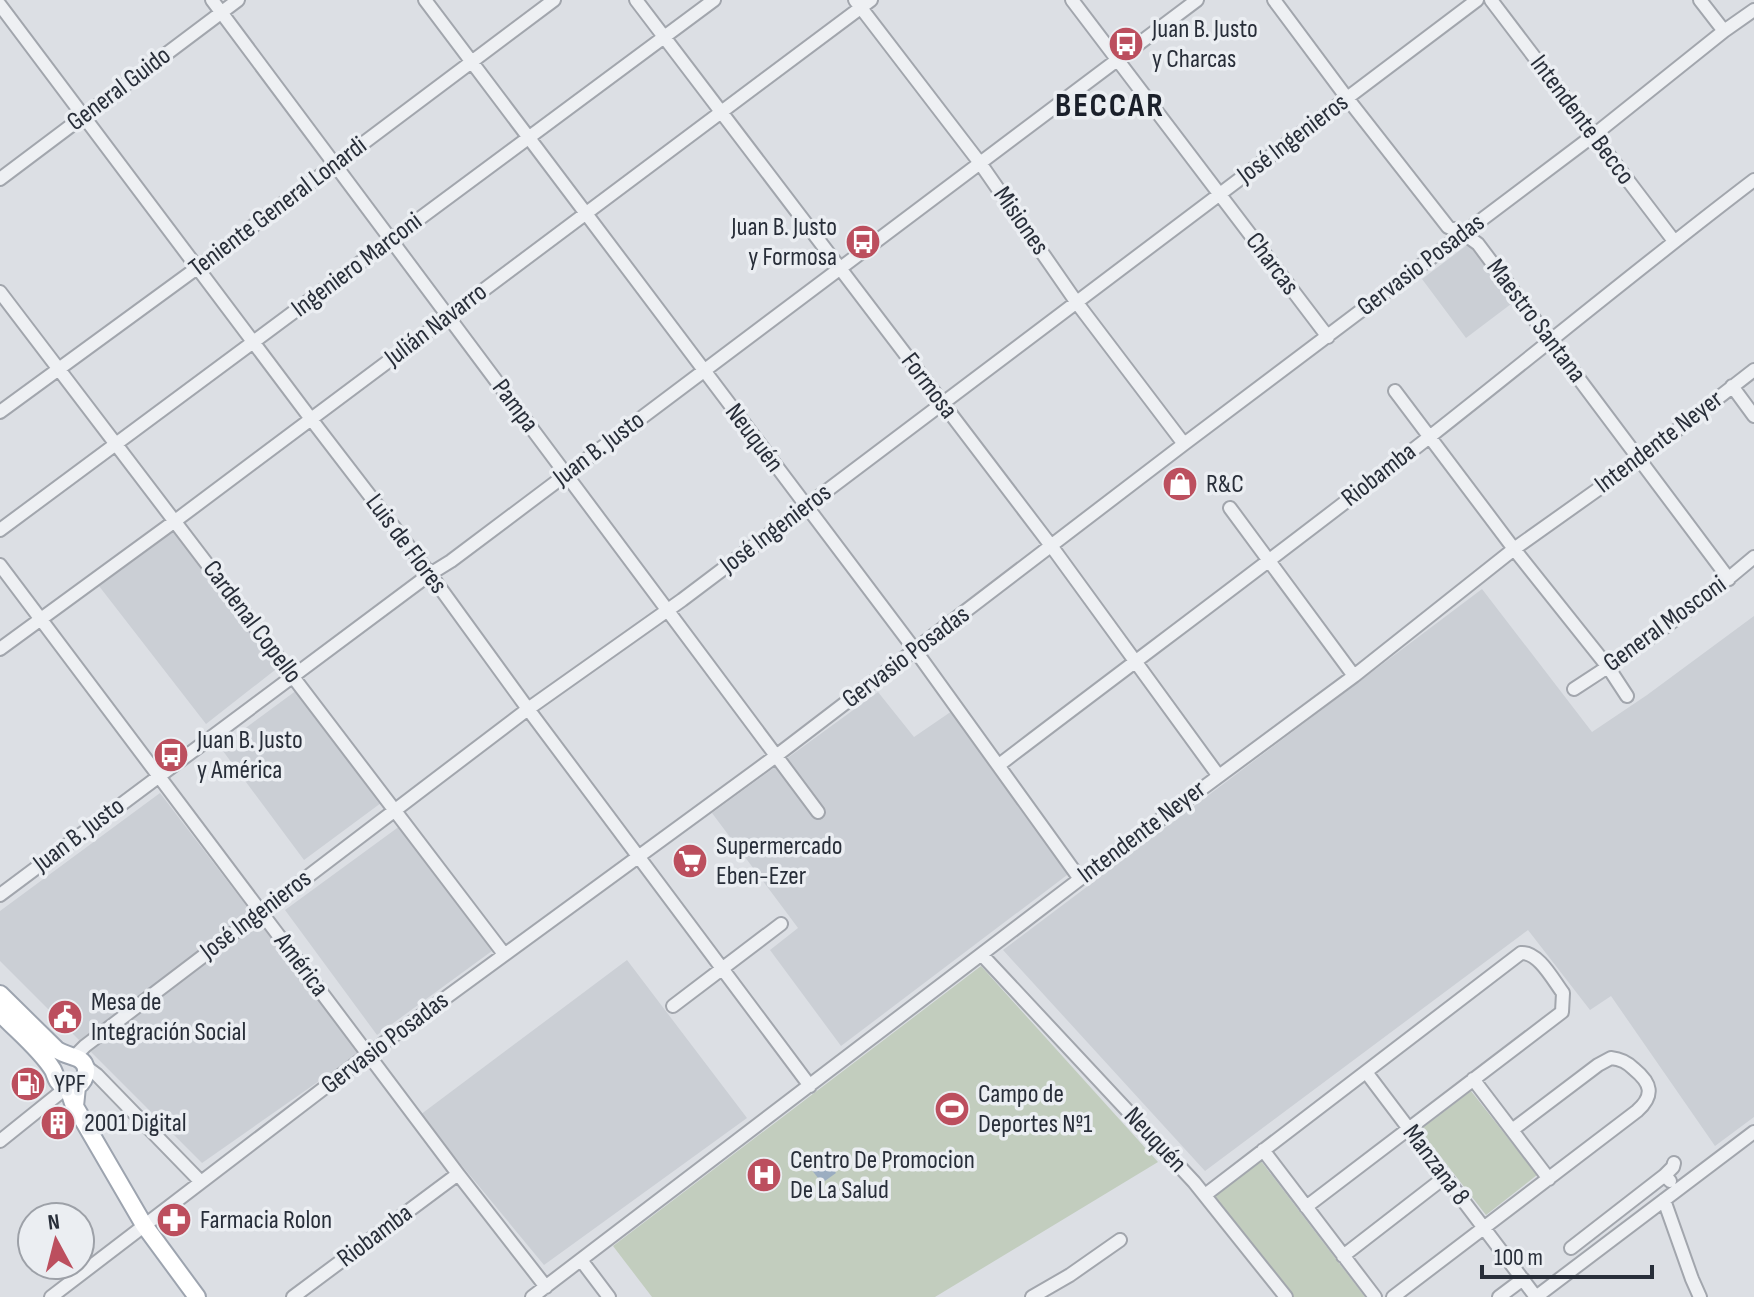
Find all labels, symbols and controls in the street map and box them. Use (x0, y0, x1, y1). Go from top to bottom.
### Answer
place label: Juan B. Justo y Charcas (1151, 14, 1258, 75)
bus stop icon: Juan B. Justo y Charcas (1107, 25, 1145, 63)
street label: General Guido (61, 40, 177, 138)
street label: Intendente Becco (1523, 49, 1641, 191)
district label: BECCAR (1055, 85, 1165, 126)
street label: José Ingenieros (1231, 87, 1355, 191)
street label: Teniente General Lonardi (183, 130, 373, 284)
street label: Misiones (986, 181, 1056, 261)
street label: Ingeniero Marconi (286, 206, 428, 324)
street label: Gervasio Posadas (1351, 207, 1491, 323)
place label: Juan B. Justo y Formosa (730, 212, 837, 273)
bus stop icon: Juan B. Justo y Formosa (844, 223, 882, 261)
street label: Charcas (1238, 227, 1306, 301)
street label: Maestro Santana (1480, 253, 1592, 389)
street label: Julián Navarro (378, 277, 493, 374)
street label: Formosa (894, 347, 964, 425)
street label: Pampa (485, 373, 545, 439)
street label: Intendente Neyer (1589, 384, 1729, 500)
street label: Neuquén (718, 398, 790, 478)
street label: Juan B. Justo (547, 405, 651, 494)
street label: Riobamba (1336, 436, 1422, 514)
shop icon: R&C (1161, 465, 1199, 503)
place label: R&C (1206, 469, 1244, 500)
street label: José Ingenieros (714, 477, 838, 581)
street label: Luis de Flores (359, 488, 453, 600)
street label: Cardenal Copello (196, 555, 308, 689)
street label: General Mosconi (1598, 569, 1732, 679)
street label: Gervasio Posadas (836, 599, 976, 715)
place label: Juan B. Justo y América (196, 725, 303, 786)
bus stop icon: Juan B. Justo y América (152, 736, 190, 774)
street label: Intendente Neyer (1072, 774, 1212, 890)
street label: Juan B. Justo (27, 791, 131, 880)
place label: Supermercado Eben-Ezer (716, 831, 843, 892)
supermarket icon: Supermercado Eben-Ezer (671, 842, 709, 880)
street label: José Ingenieros (194, 863, 318, 967)
street label: América (267, 926, 335, 1003)
street label: Gervasio Posadas (315, 985, 455, 1101)
place label: Mesa de Integración Social (91, 987, 246, 1048)
public building icon: Mesa de Integración Social (46, 998, 84, 1036)
fuel station icon: YPF (9, 1065, 47, 1103)
place label: YPF (54, 1069, 86, 1100)
place label: Campo de Deportes Nº1 (978, 1079, 1092, 1140)
sports icon: Campo de Deportes Nº1 (933, 1090, 971, 1128)
street label: Neuquén (1117, 1101, 1193, 1179)
building icon: 2001 Digital (39, 1104, 77, 1142)
place label: 2001 Digital (84, 1108, 187, 1139)
street label: Manzana 8 (1396, 1119, 1476, 1211)
place label: Centro De Promocion De La Salud (790, 1145, 975, 1206)
hospital icon: Centro De Promocion De La Salud (745, 1156, 783, 1194)
street label: Riobamba (331, 1198, 419, 1274)
north arrow (16, 1201, 96, 1281)
pharmacy icon: Farmacia Rolon (155, 1201, 193, 1239)
place label: Farmacia Rolon (200, 1205, 332, 1236)
text: N (46, 1209, 61, 1237)
scale bar (1482, 1229, 1652, 1279)
text: 100 m (1494, 1243, 1543, 1272)

